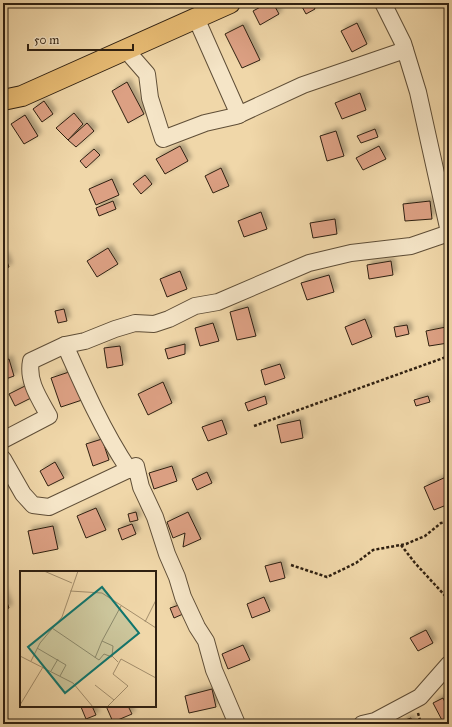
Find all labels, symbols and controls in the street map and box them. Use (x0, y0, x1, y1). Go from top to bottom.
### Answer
scale bar (28, 26, 133, 52)
text: 50 m (34, 33, 59, 47)
inset map (20, 571, 156, 707)

